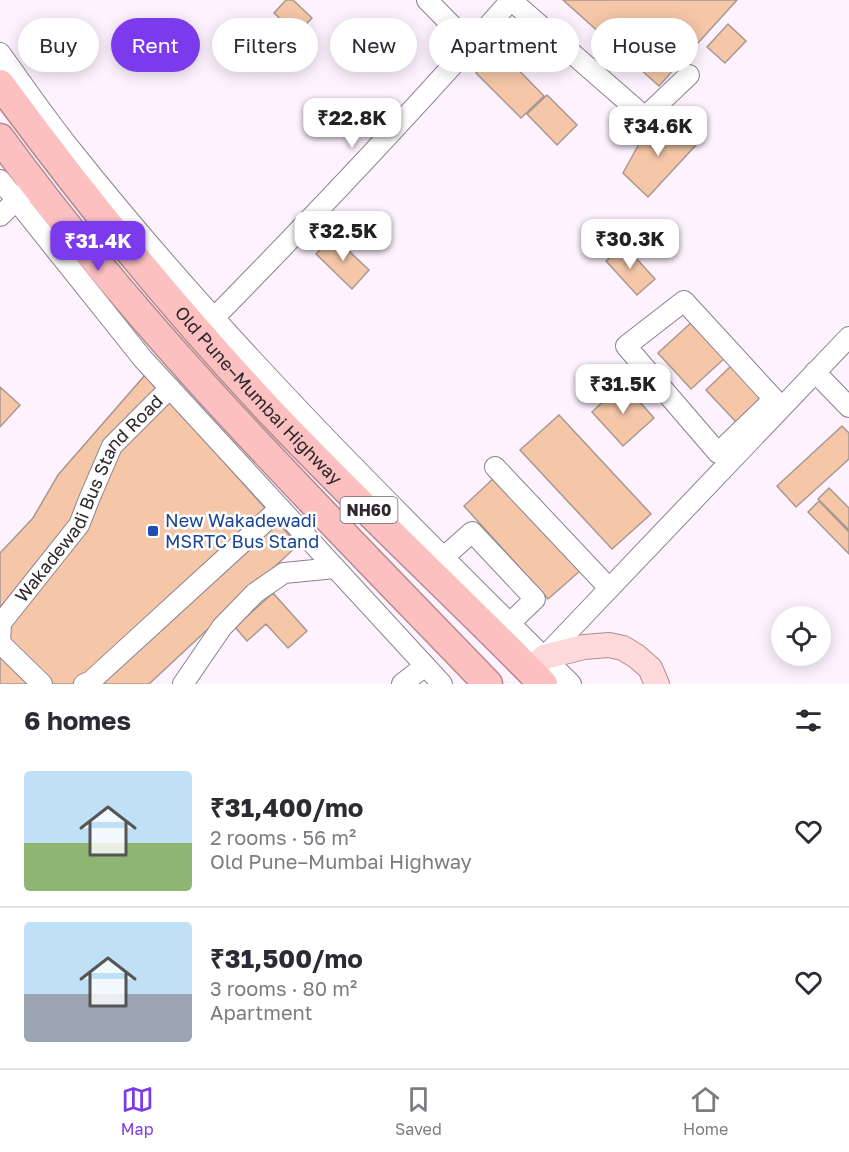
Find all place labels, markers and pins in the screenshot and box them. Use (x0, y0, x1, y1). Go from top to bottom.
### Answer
pin: ₹22.8K (303, 98, 401, 149)
pin: ₹34.6K (609, 106, 707, 157)
pin: ₹32.5K (294, 211, 392, 262)
pin: ₹30.3K (581, 219, 679, 270)
pin: ₹31.4K (49, 221, 147, 272)
pin: ₹31.5K (574, 364, 672, 415)
place label: New Wakadewadi MSRTC Bus Stand (165, 509, 319, 552)
marker: New Wakadewadi MSRTC Bus Stand (146, 524, 160, 538)

